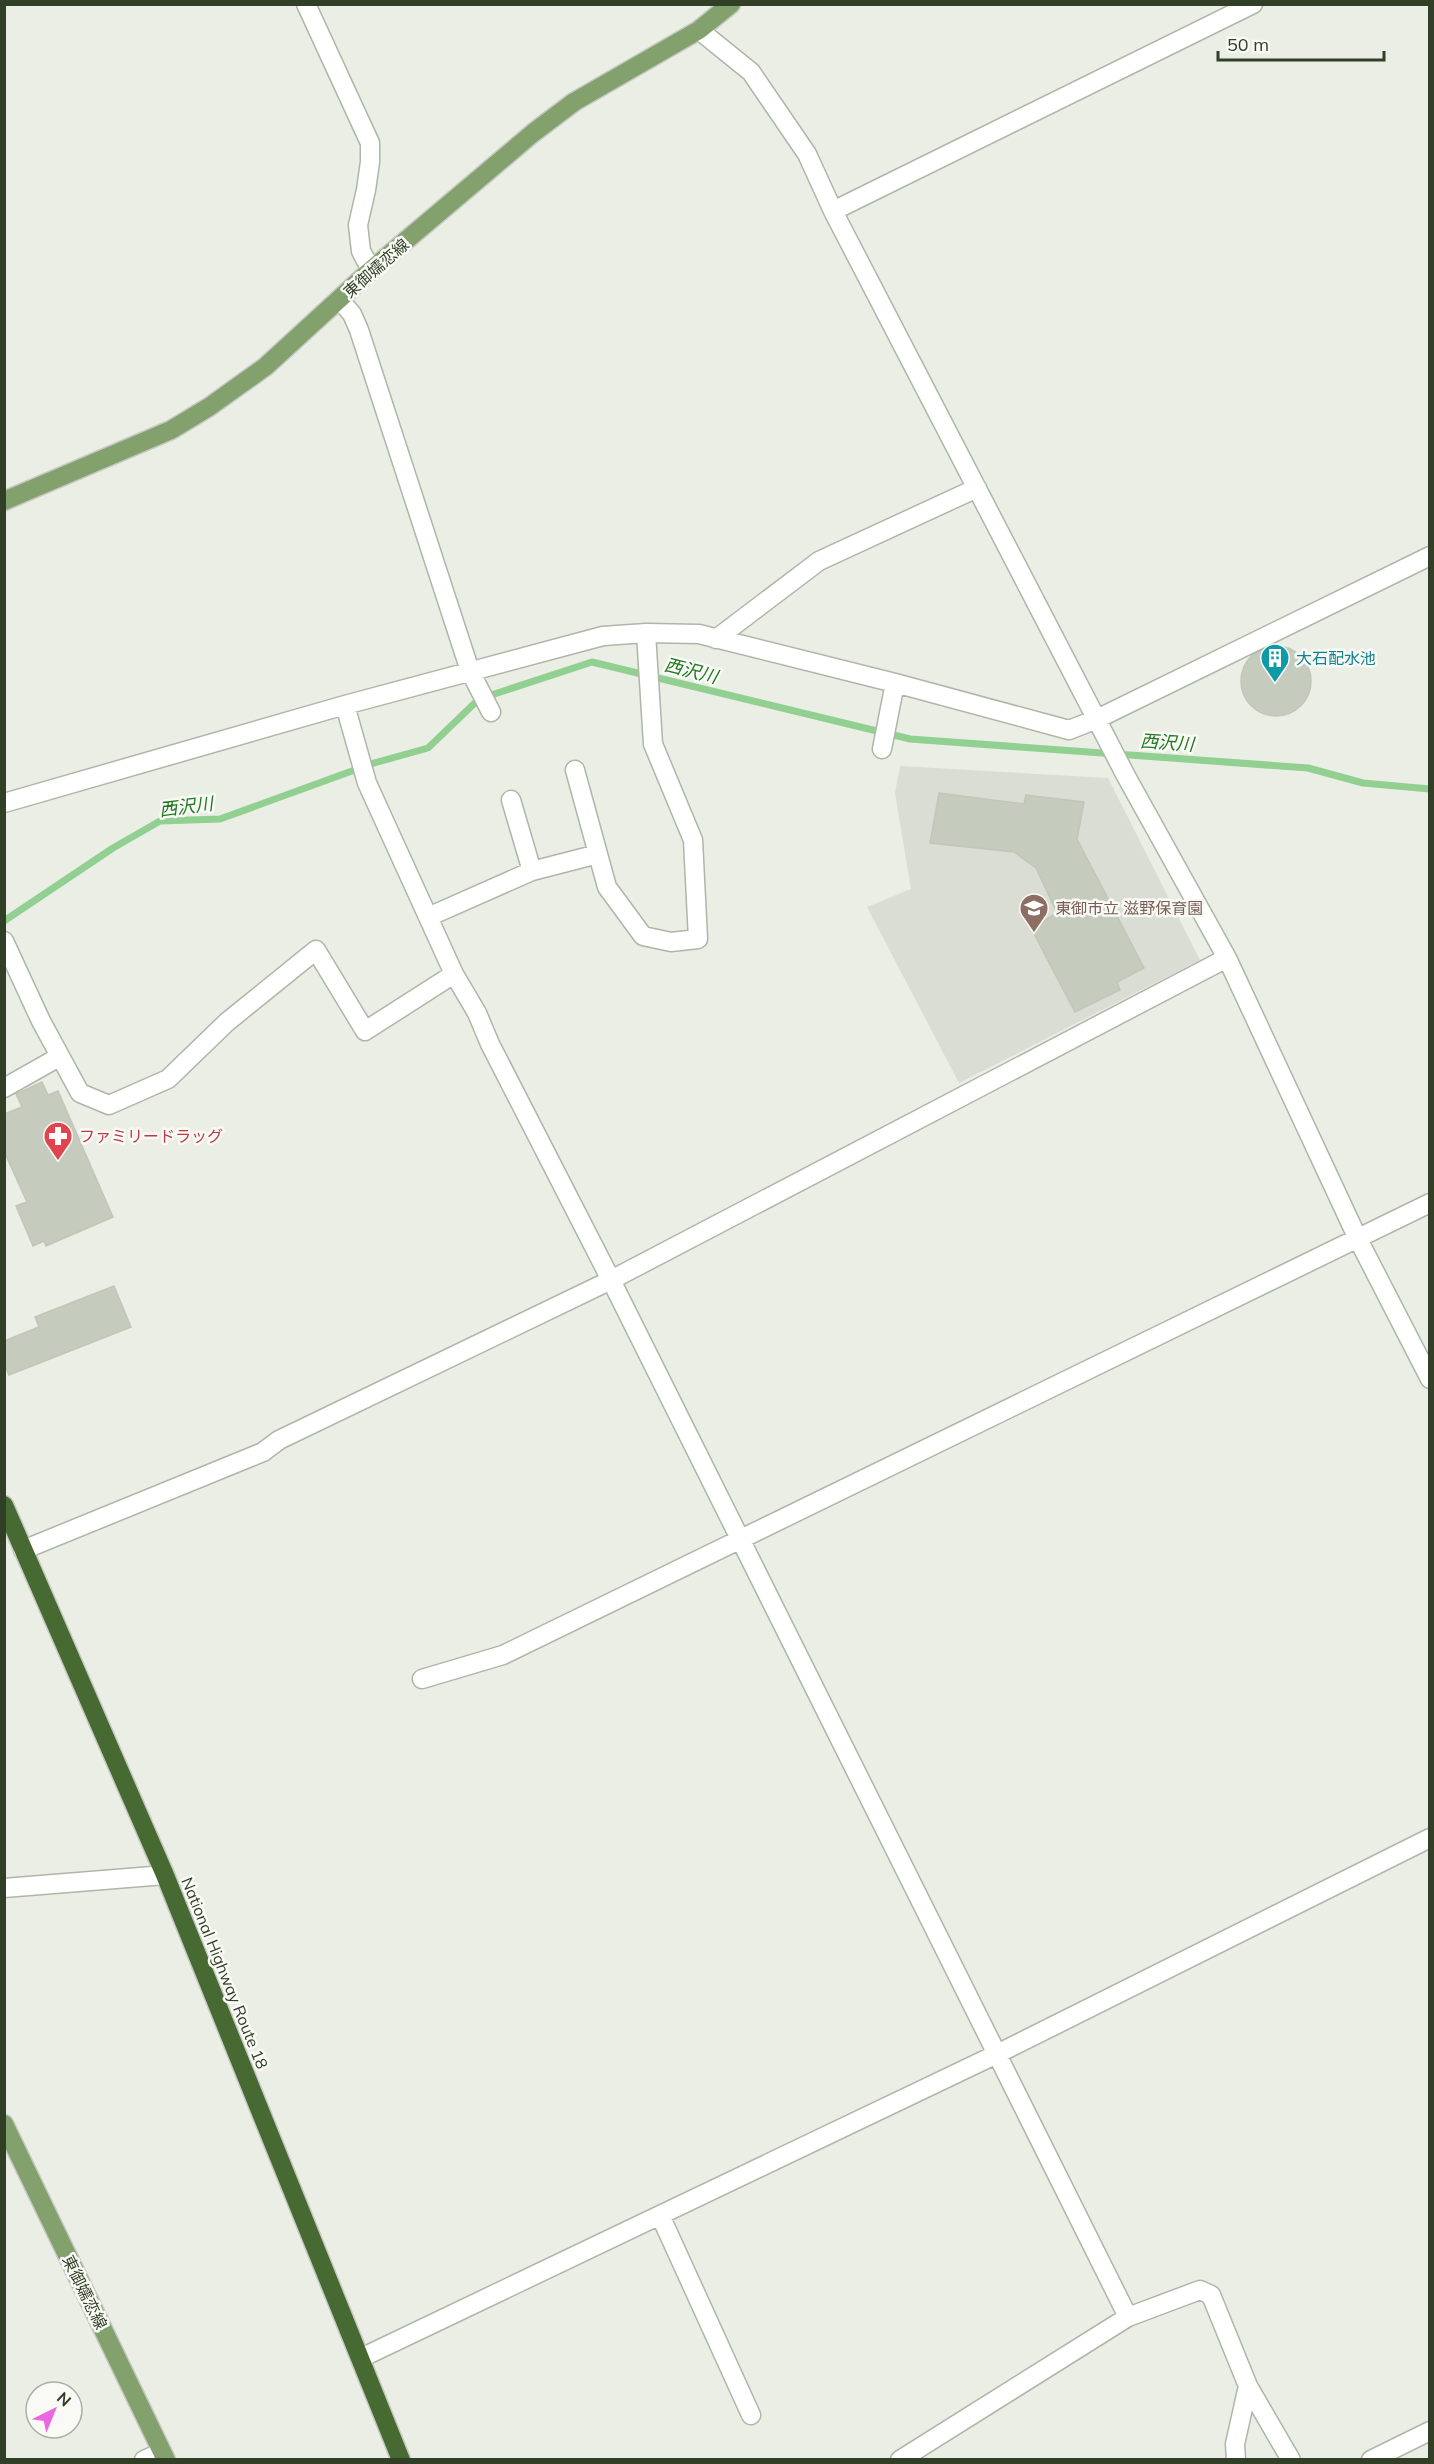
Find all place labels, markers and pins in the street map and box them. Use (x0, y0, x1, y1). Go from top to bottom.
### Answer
building icon: 大石配水池 (1259, 642, 1291, 684)
place label: 大石配水池 (1296, 648, 1376, 668)
school or university icon: 東御市立 滋野保育園 (1018, 892, 1050, 934)
place label: 東御市立 滋野保育園 (1055, 898, 1203, 918)
pharmacy icon: ファミリードラッグ (42, 1120, 74, 1162)
place label: ファミリードラッグ (79, 1126, 223, 1146)

